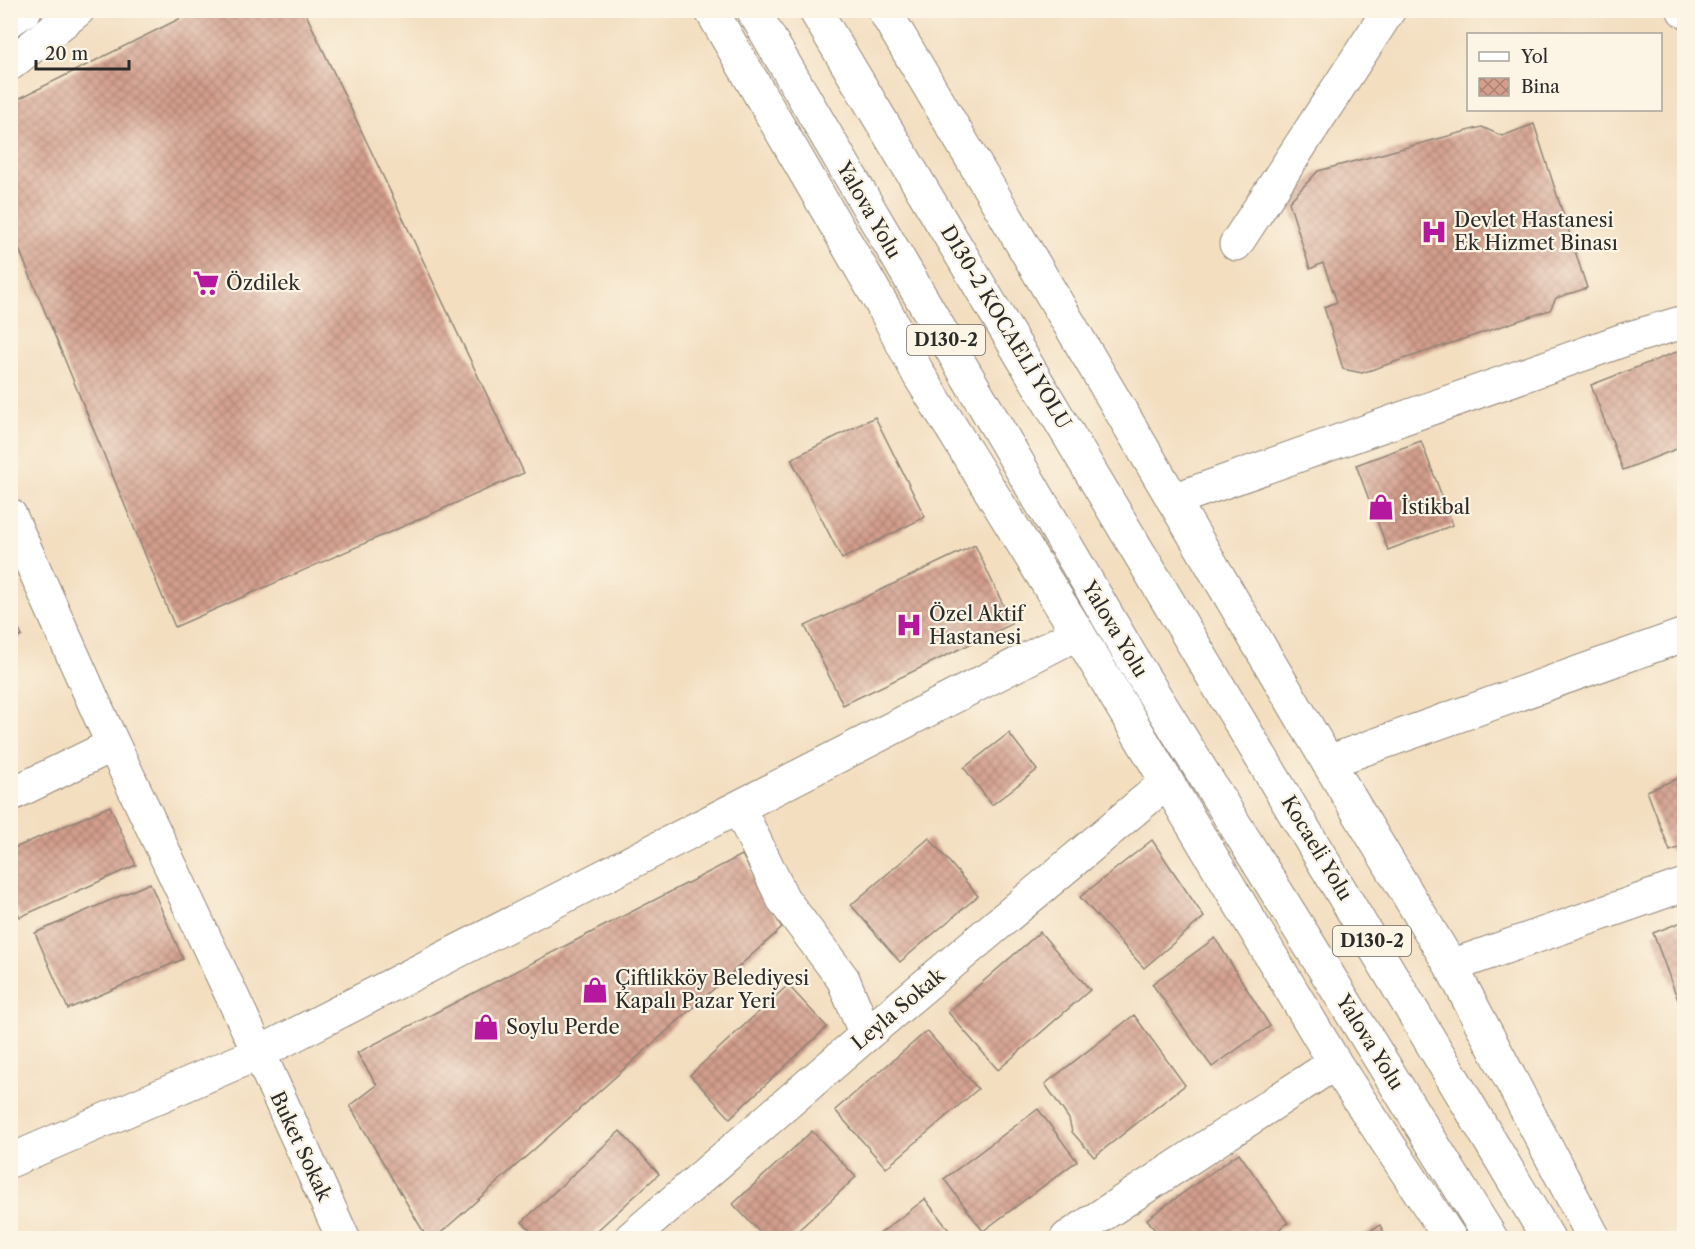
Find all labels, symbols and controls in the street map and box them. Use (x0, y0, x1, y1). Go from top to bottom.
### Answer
scale bar (36, 33, 129, 71)
legend (1467, 33, 1662, 111)
text: 20 m (45, 43, 89, 65)
text: Yol (1520, 46, 1548, 68)
text: Bina (1521, 76, 1560, 98)
street label: Yalova Yolu (831, 156, 906, 263)
place label: Devlet Hastanesi Ek Hizmet Binası (1454, 208, 1618, 255)
hospital icon: Devlet Hastanesi Ek Hizmet Binası (1419, 217, 1449, 247)
street label: D130-2 KOCAELİ YOLU (936, 221, 1076, 433)
supermarket icon: Özdilek (191, 268, 221, 298)
place label: Özdilek (226, 270, 301, 295)
road number: D130-2 (907, 325, 985, 355)
shop icon: İstikbal (1366, 492, 1396, 522)
place label: İstikbal (1401, 494, 1470, 519)
street label: Yalova Yolu (1076, 576, 1153, 681)
place label: Özel Aktif Hastanesi (929, 601, 1027, 649)
hospital icon: Özel Aktif Hastanesi (894, 610, 924, 640)
street label: Kocaeli̇ Yolu (1276, 791, 1358, 905)
road number: D130-2 (1333, 926, 1411, 956)
street label: Leyla Sokak (847, 962, 950, 1055)
place label: Çiftlikköy Belediyesi Kapalı Pazar Yeri (615, 966, 809, 1013)
shop icon: Çiftlikköy Belediyesi Kapalı Pazar Yeri (580, 975, 610, 1005)
street label: Yalova Yolu (1331, 989, 1409, 1094)
shop icon: Soylu Perde (471, 1012, 501, 1042)
place label: Soylu Perde (506, 1015, 620, 1039)
street label: Buket Sokak (265, 1087, 337, 1206)

